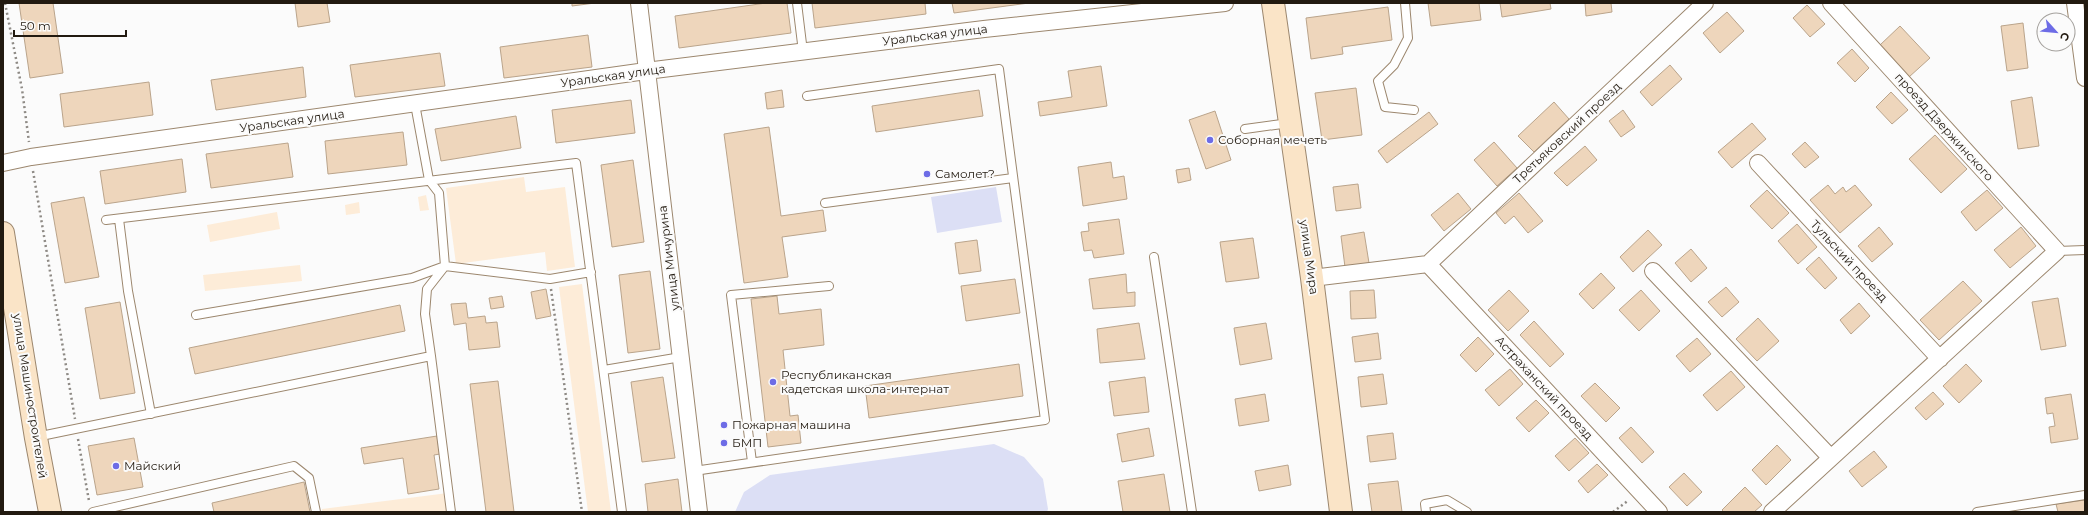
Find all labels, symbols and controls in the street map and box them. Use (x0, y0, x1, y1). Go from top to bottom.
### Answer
scale bar (14, 12, 126, 38)
north arrow (2036, 12, 2076, 52)
text: 50 m (20, 18, 51, 33)
street label: Уральская улица (882, 21, 988, 48)
text: С (2057, 30, 2073, 43)
street label: Уральская улица (560, 61, 666, 90)
street label: проезд Дзержинского (1892, 69, 1997, 184)
street label: Третьяковский проезд (1510, 79, 1624, 187)
street label: Уральская улица (239, 106, 345, 135)
place label: Соборная мечеть (1218, 132, 1327, 147)
marker: Соборная мечеть (1205, 135, 1215, 145)
place label: Самолет? (935, 166, 995, 181)
marker: Самолет? (922, 169, 932, 179)
street label: улица Мичурина (655, 205, 683, 313)
street label: улица Мира (1297, 217, 1322, 295)
street label: Тульский проезд (1808, 217, 1891, 305)
street label: улица Машиностроителей (10, 311, 51, 479)
street label: Астраханский проезд (1492, 333, 1597, 443)
place label: Республиканская кадетская школа-интернат (781, 367, 949, 396)
marker: Республиканская кадетская школа-интернат (768, 377, 778, 387)
place label: Пожарная машина (732, 417, 851, 432)
marker: Пожарная машина (719, 420, 729, 430)
place label: БМП (732, 435, 762, 450)
marker: БМП (719, 438, 729, 448)
place label: Майский (124, 458, 181, 473)
marker: Майский (111, 461, 121, 471)

